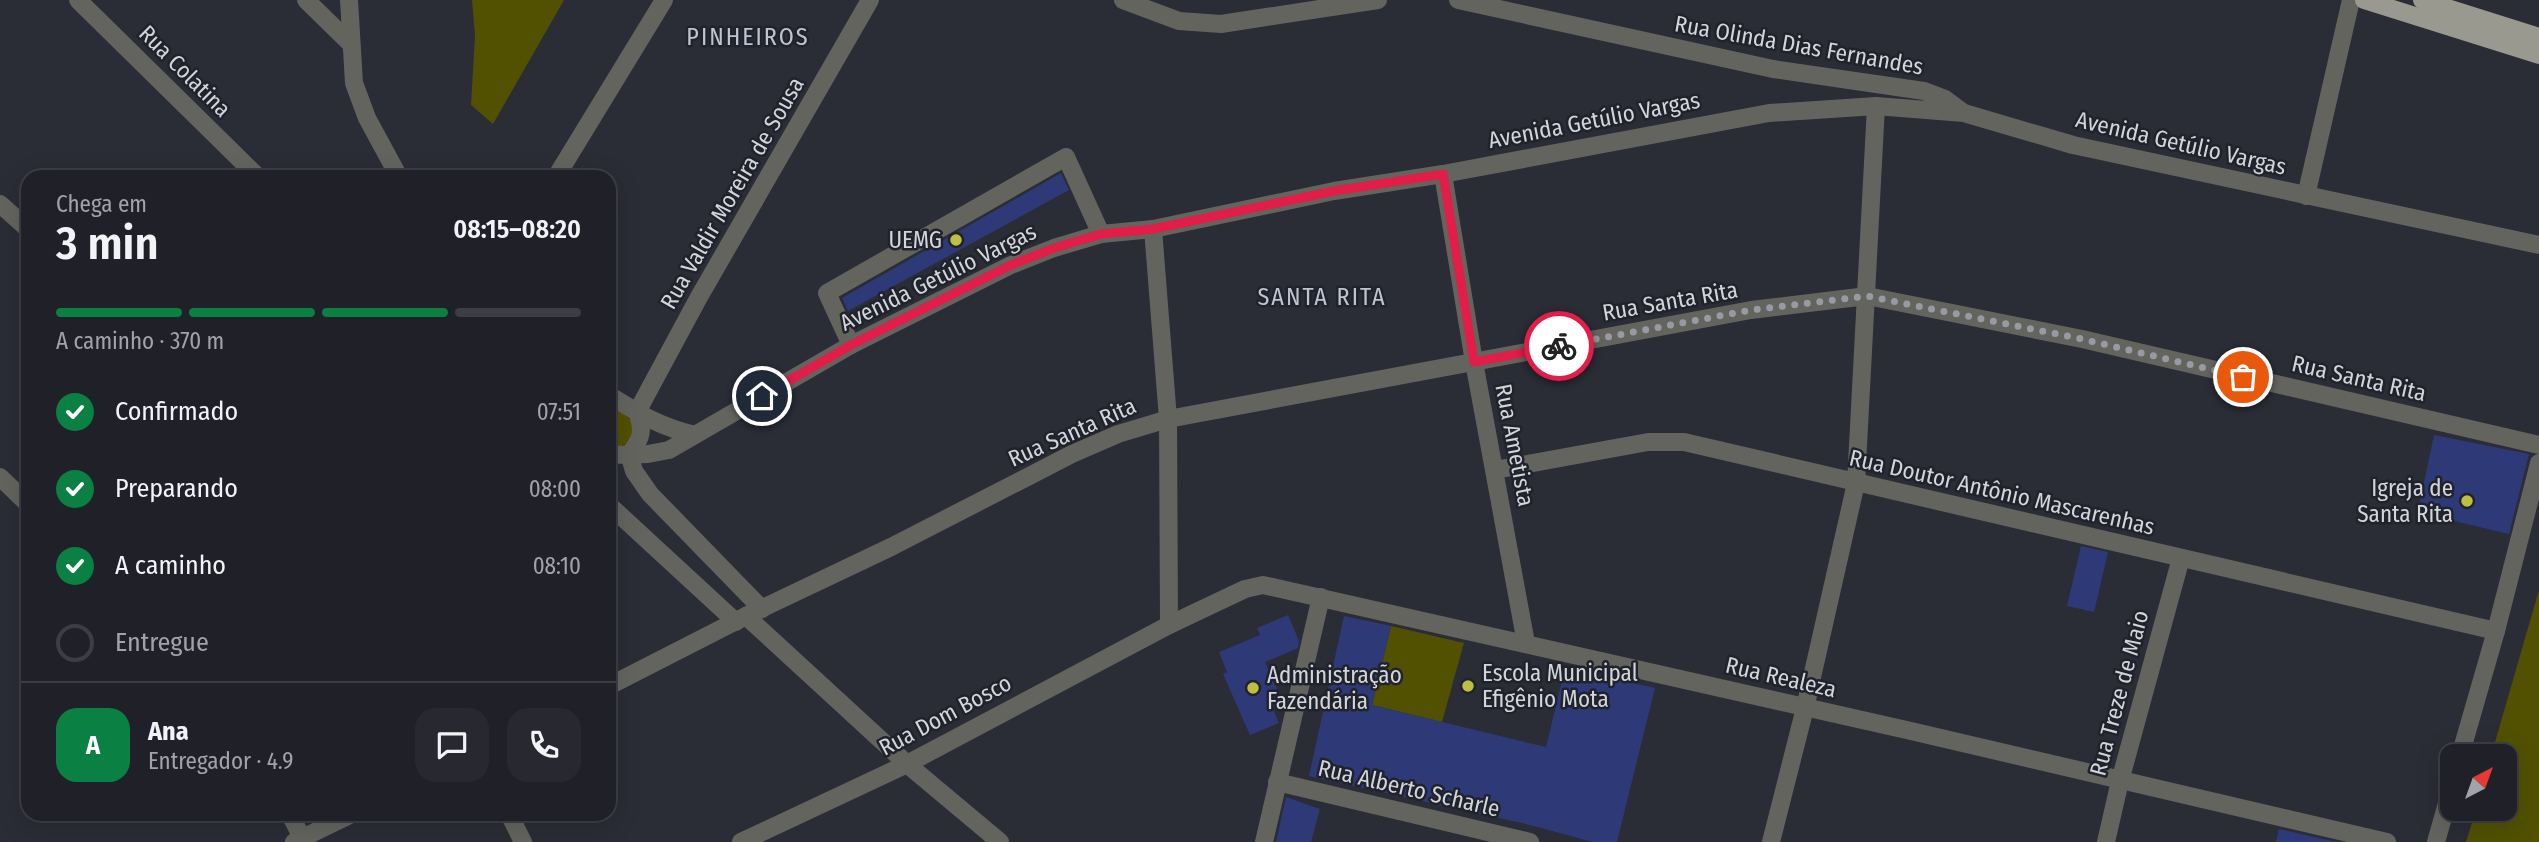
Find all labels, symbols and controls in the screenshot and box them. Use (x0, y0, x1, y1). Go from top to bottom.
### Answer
street label: Rua Olinda Dias Fernandes (1673, 9, 1926, 81)
street label: Rua Colatina (133, 19, 237, 123)
district label: PINHEIROS (686, 23, 810, 51)
street label: Rua Valdir Moreira de Sousa (654, 72, 810, 314)
street label: Avenida Getúlio Vargas (1486, 86, 1702, 154)
street label: Avenida Getúlio Vargas (2073, 105, 2289, 181)
text: Chega em (56, 190, 147, 218)
text: 08:15–08:20 (453, 214, 581, 245)
text: 3 min (56, 216, 159, 271)
street label: Avenida Getúlio Vargas (835, 217, 1041, 337)
place label: UEMG (888, 226, 942, 254)
marker: UEMG (948, 232, 964, 248)
street label: Rua Santa Rita (1600, 275, 1740, 327)
district label: SANTA RITA (1257, 283, 1387, 311)
courier (1524, 311, 1594, 381)
text: A caminho · 370 m (56, 327, 224, 355)
icon: bike (1540, 327, 1578, 365)
pin (2213, 347, 2273, 407)
street label: Rua Santa Rita (2289, 349, 2429, 407)
icon: bag (2224, 358, 2262, 396)
pin (732, 366, 792, 426)
icon: home (743, 377, 781, 415)
street label: Rua Ametista (1489, 381, 1541, 509)
street label: Rua Santa Rita (1004, 391, 1140, 473)
icon: check (56, 393, 94, 431)
text: Confirmado (115, 396, 238, 427)
text: 07:51 (537, 398, 581, 426)
street label: Rua Doutor Antônio Mascarenhas (1847, 443, 2158, 541)
icon: check (56, 470, 94, 508)
text: Preparando (115, 473, 238, 504)
place label: Igreja de Santa Rita (2357, 474, 2453, 528)
text: 08:00 (529, 475, 581, 503)
marker: Igreja de Santa Rita (2459, 493, 2475, 509)
icon: check (56, 547, 94, 585)
text: A caminho (115, 550, 226, 581)
text: 08:10 (533, 552, 581, 580)
street label: Rua Treze de Maio (2083, 607, 2155, 779)
text: Entregue (115, 627, 209, 658)
street label: Rua Realeza (1723, 651, 1839, 703)
place label: Escola Municipal Efigênio Mota (1482, 659, 1638, 713)
place label: Administração Fazendária (1267, 661, 1402, 715)
street label: Rua Dom Bosco (874, 668, 1016, 762)
marker: Escola Municipal Efigênio Mota (1460, 678, 1476, 694)
marker: Administração Fazendária (1245, 680, 1261, 696)
button: chat (415, 708, 489, 782)
button: phone (507, 708, 581, 782)
text: Ana (148, 716, 189, 747)
text: A (86, 730, 100, 761)
north arrow (2440, 744, 2516, 821)
map controls (2440, 744, 2517, 821)
text: Entregador · 4.9 (148, 747, 293, 775)
street label: Rua Alberto Scharle (1315, 753, 1503, 823)

